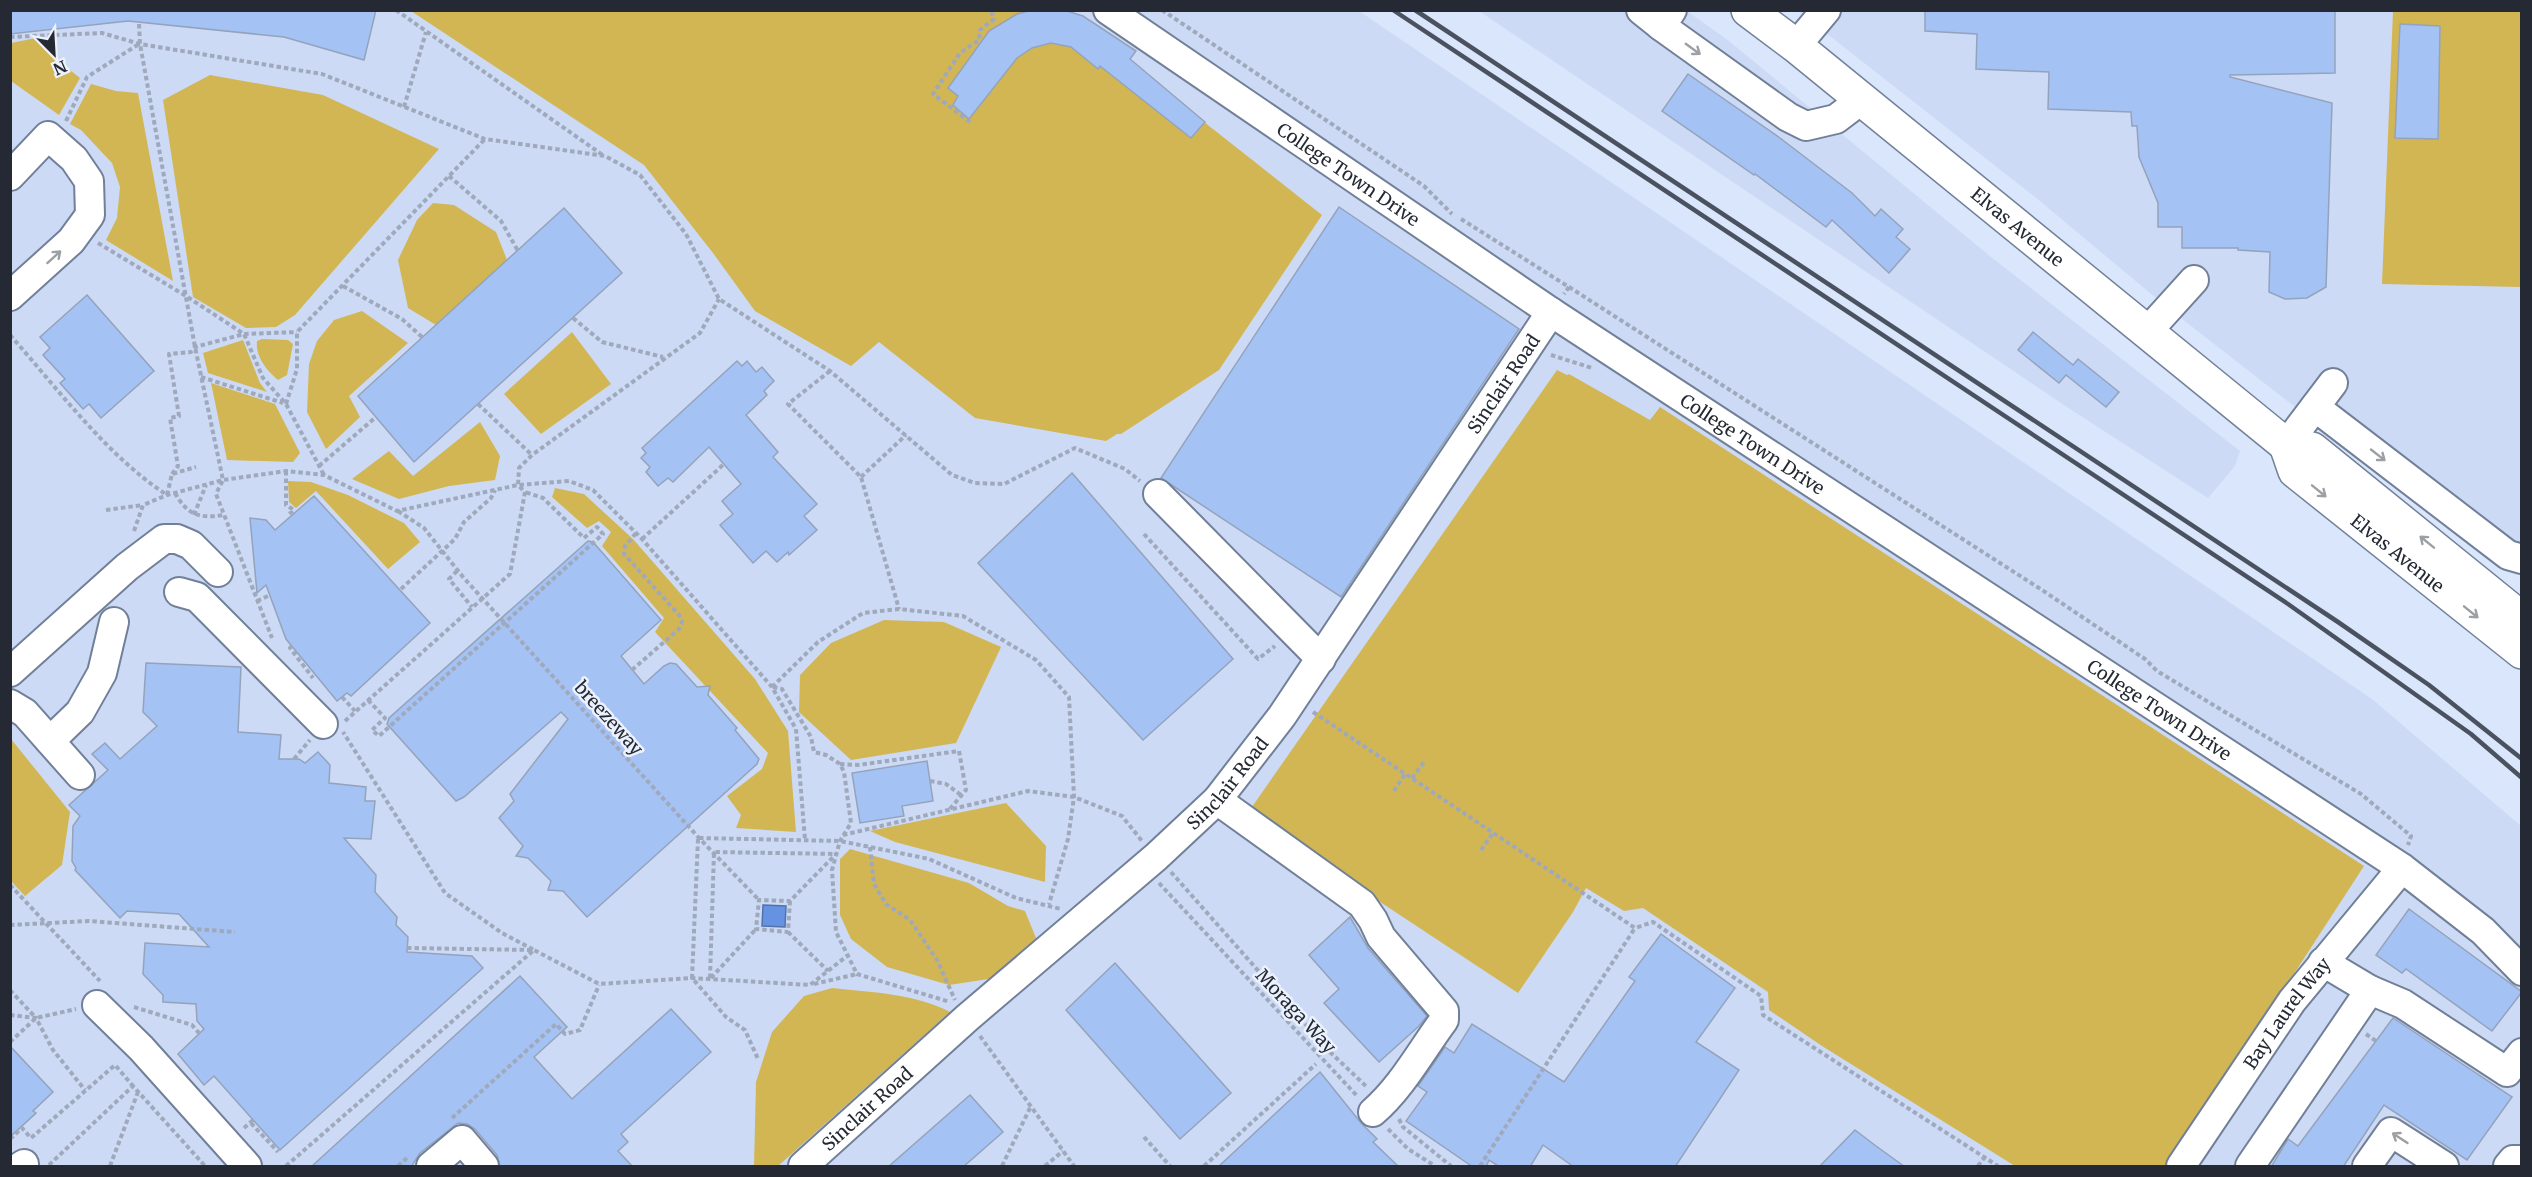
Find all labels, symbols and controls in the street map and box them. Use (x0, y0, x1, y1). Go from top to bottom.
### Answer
north arrow (24, 24, 84, 84)
one-way arrow (1685, 43, 1701, 55)
text: N (50, 56, 70, 80)
street label: College Town Drive (1273, 117, 1424, 231)
street label: Elvas Avenue (1967, 182, 2069, 271)
one-way arrow (46, 250, 61, 264)
street label: Sinclair Road (1462, 330, 1545, 438)
street label: College Town Drive (1676, 388, 1829, 499)
one-way arrow (2370, 449, 2386, 462)
one-way arrow (2311, 484, 2327, 497)
street label: Elvas Avenue (2346, 509, 2449, 597)
one-way arrow (2419, 536, 2435, 549)
one-way arrow (2463, 606, 2479, 619)
street label: College Town Drive (2083, 654, 2236, 765)
street label: breezeway (569, 675, 649, 760)
street label: Sinclair Road (1181, 732, 1273, 834)
street label: Bay Laurel Way (2238, 952, 2335, 1073)
street label: Moraga Way (1251, 964, 1341, 1059)
street label: Sinclair Road (817, 1061, 917, 1155)
one-way arrow (2391, 1131, 2408, 1144)

